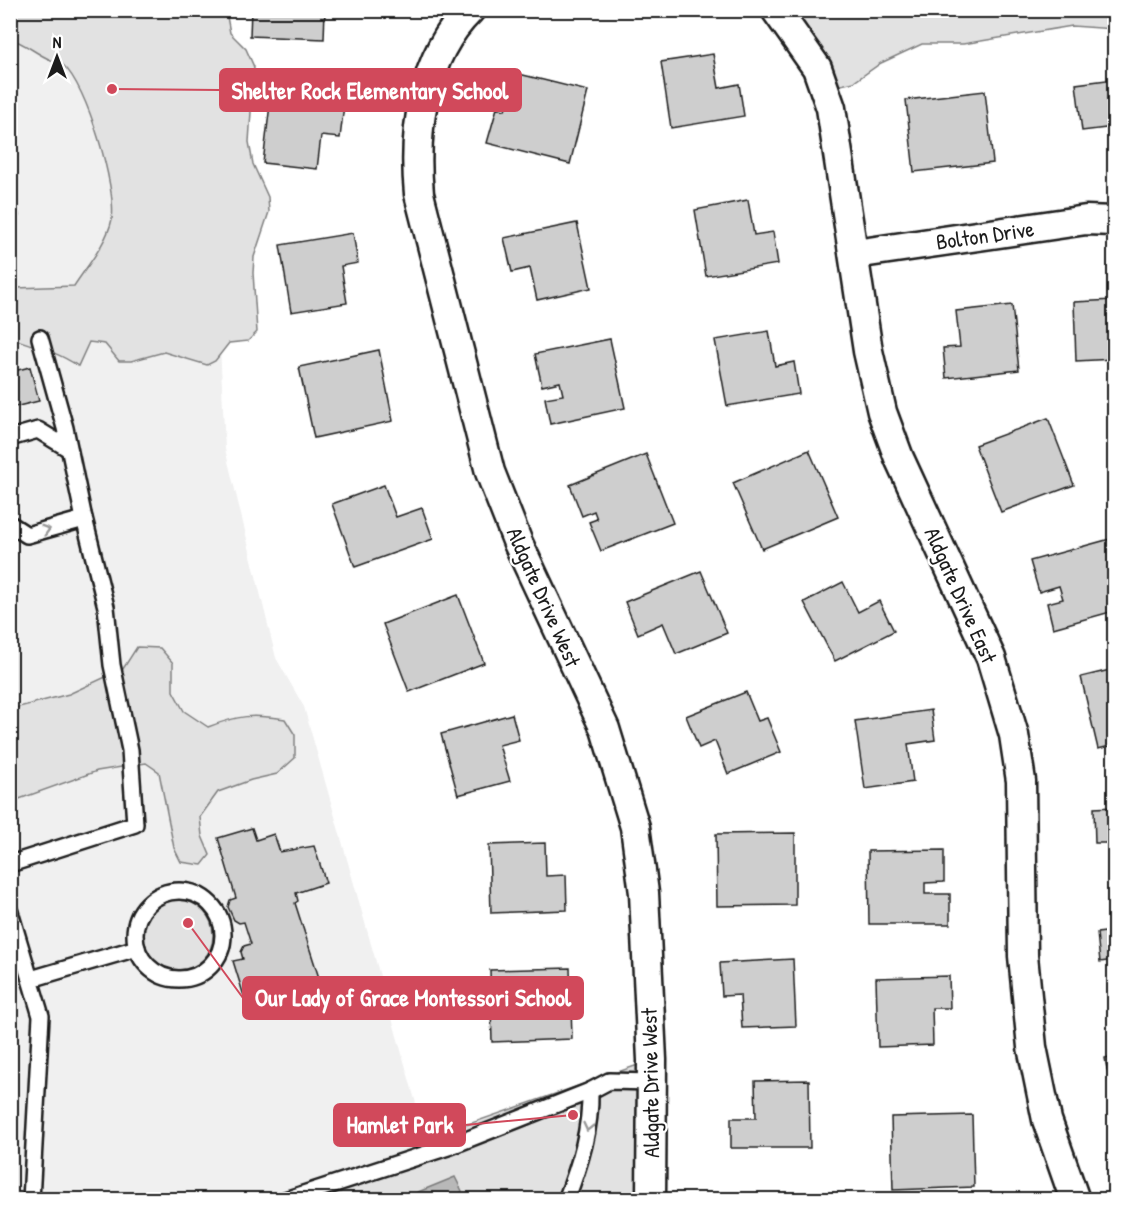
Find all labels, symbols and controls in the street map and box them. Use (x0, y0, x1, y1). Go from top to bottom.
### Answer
north arrow (27, 27, 87, 87)
text: N (53, 31, 62, 53)
callout: Shelter Rock Elementary School (220, 69, 521, 111)
text: Shelter Rock Elementary School (232, 74, 509, 107)
street label: Bolton Drive (934, 213, 1036, 257)
street label: Aldgate Drive West (500, 522, 588, 672)
street label: Aldgate Drive East (918, 522, 1005, 668)
one-way arrow (41, 524, 51, 537)
callout: Our Lady of Grace Montessori School (243, 977, 583, 1019)
text: Our Lady of Grace Montessori School (255, 981, 572, 1014)
street label: Aldgate Drive West (634, 1007, 666, 1158)
callout: Hamlet Park (334, 1104, 465, 1146)
text: Hamlet Park (347, 1108, 453, 1140)
one-way arrow (582, 1122, 595, 1132)

